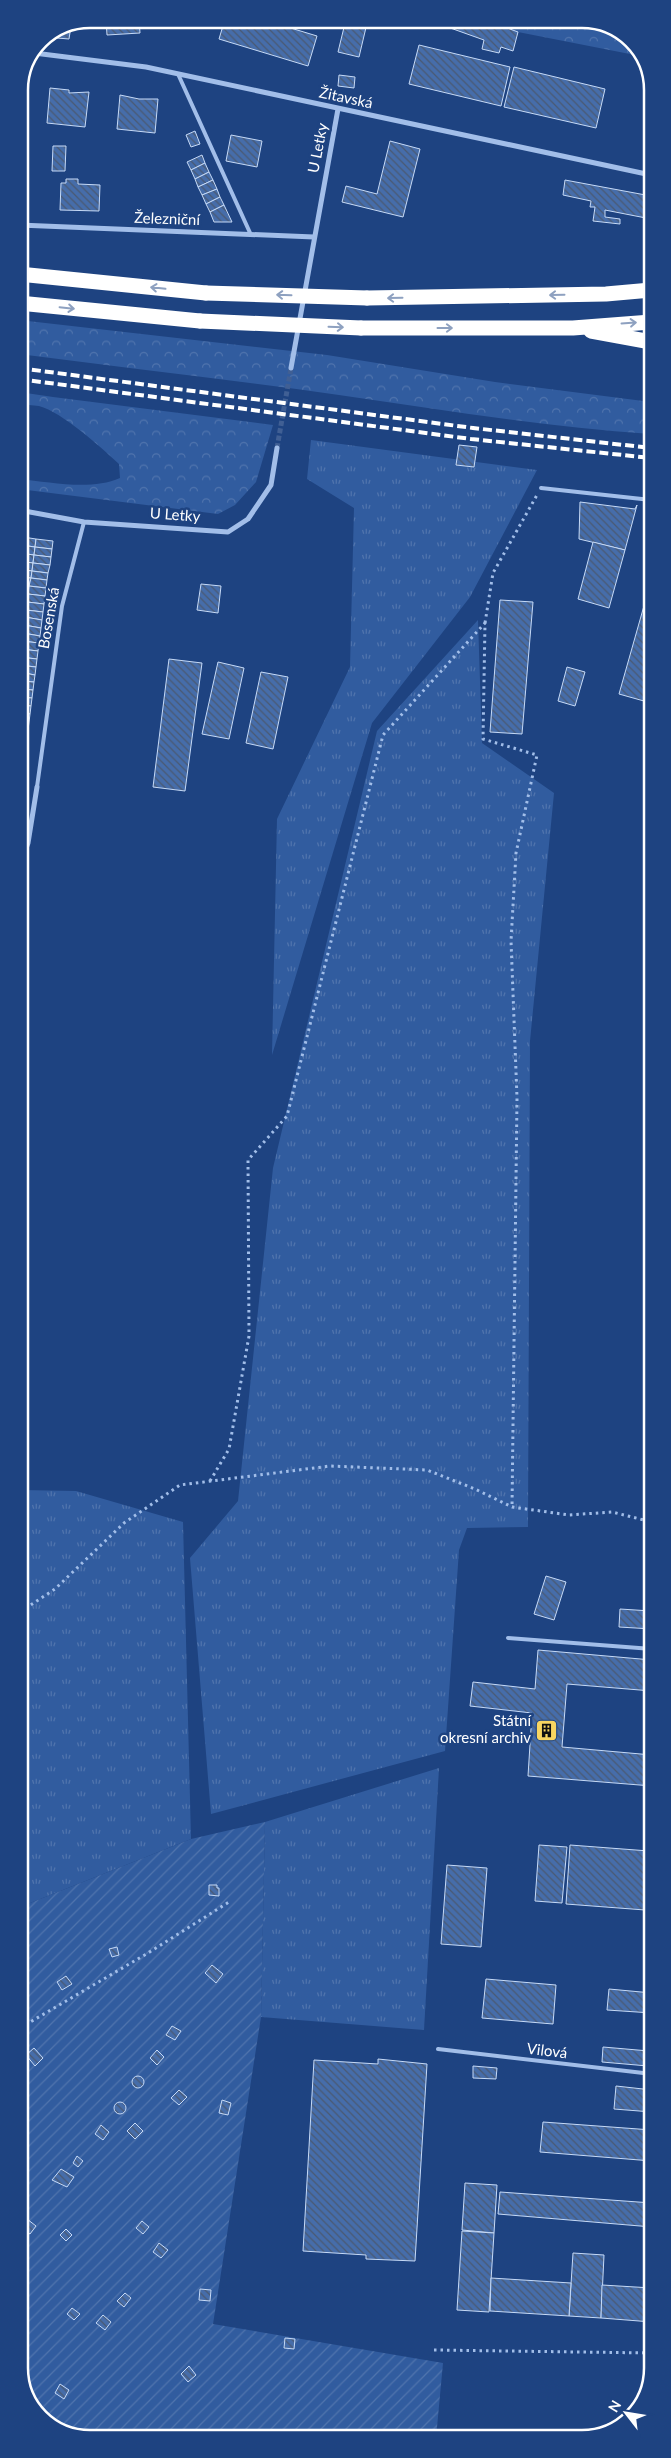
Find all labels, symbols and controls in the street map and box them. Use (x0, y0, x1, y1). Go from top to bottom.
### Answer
street label: Žitavská (318, 83, 375, 111)
street label: U Letky (303, 121, 331, 174)
street label: Železniční (134, 208, 202, 228)
one-way arrow (150, 283, 166, 293)
one-way arrow (549, 290, 565, 299)
one-way arrow (276, 291, 292, 300)
one-way arrow (387, 293, 403, 302)
one-way arrow (59, 303, 75, 313)
one-way arrow (621, 319, 637, 328)
one-way arrow (328, 323, 344, 332)
one-way arrow (436, 323, 453, 333)
street label: U Letky (149, 503, 201, 525)
street label: Bosenská (34, 586, 62, 650)
place label: Státní okresní archiv (440, 1711, 532, 1746)
building icon: Státní okresní archiv (535, 1718, 559, 1742)
street label: Vilová (526, 2039, 568, 2061)
north arrow (601, 2388, 651, 2438)
text: N (604, 2397, 624, 2415)

